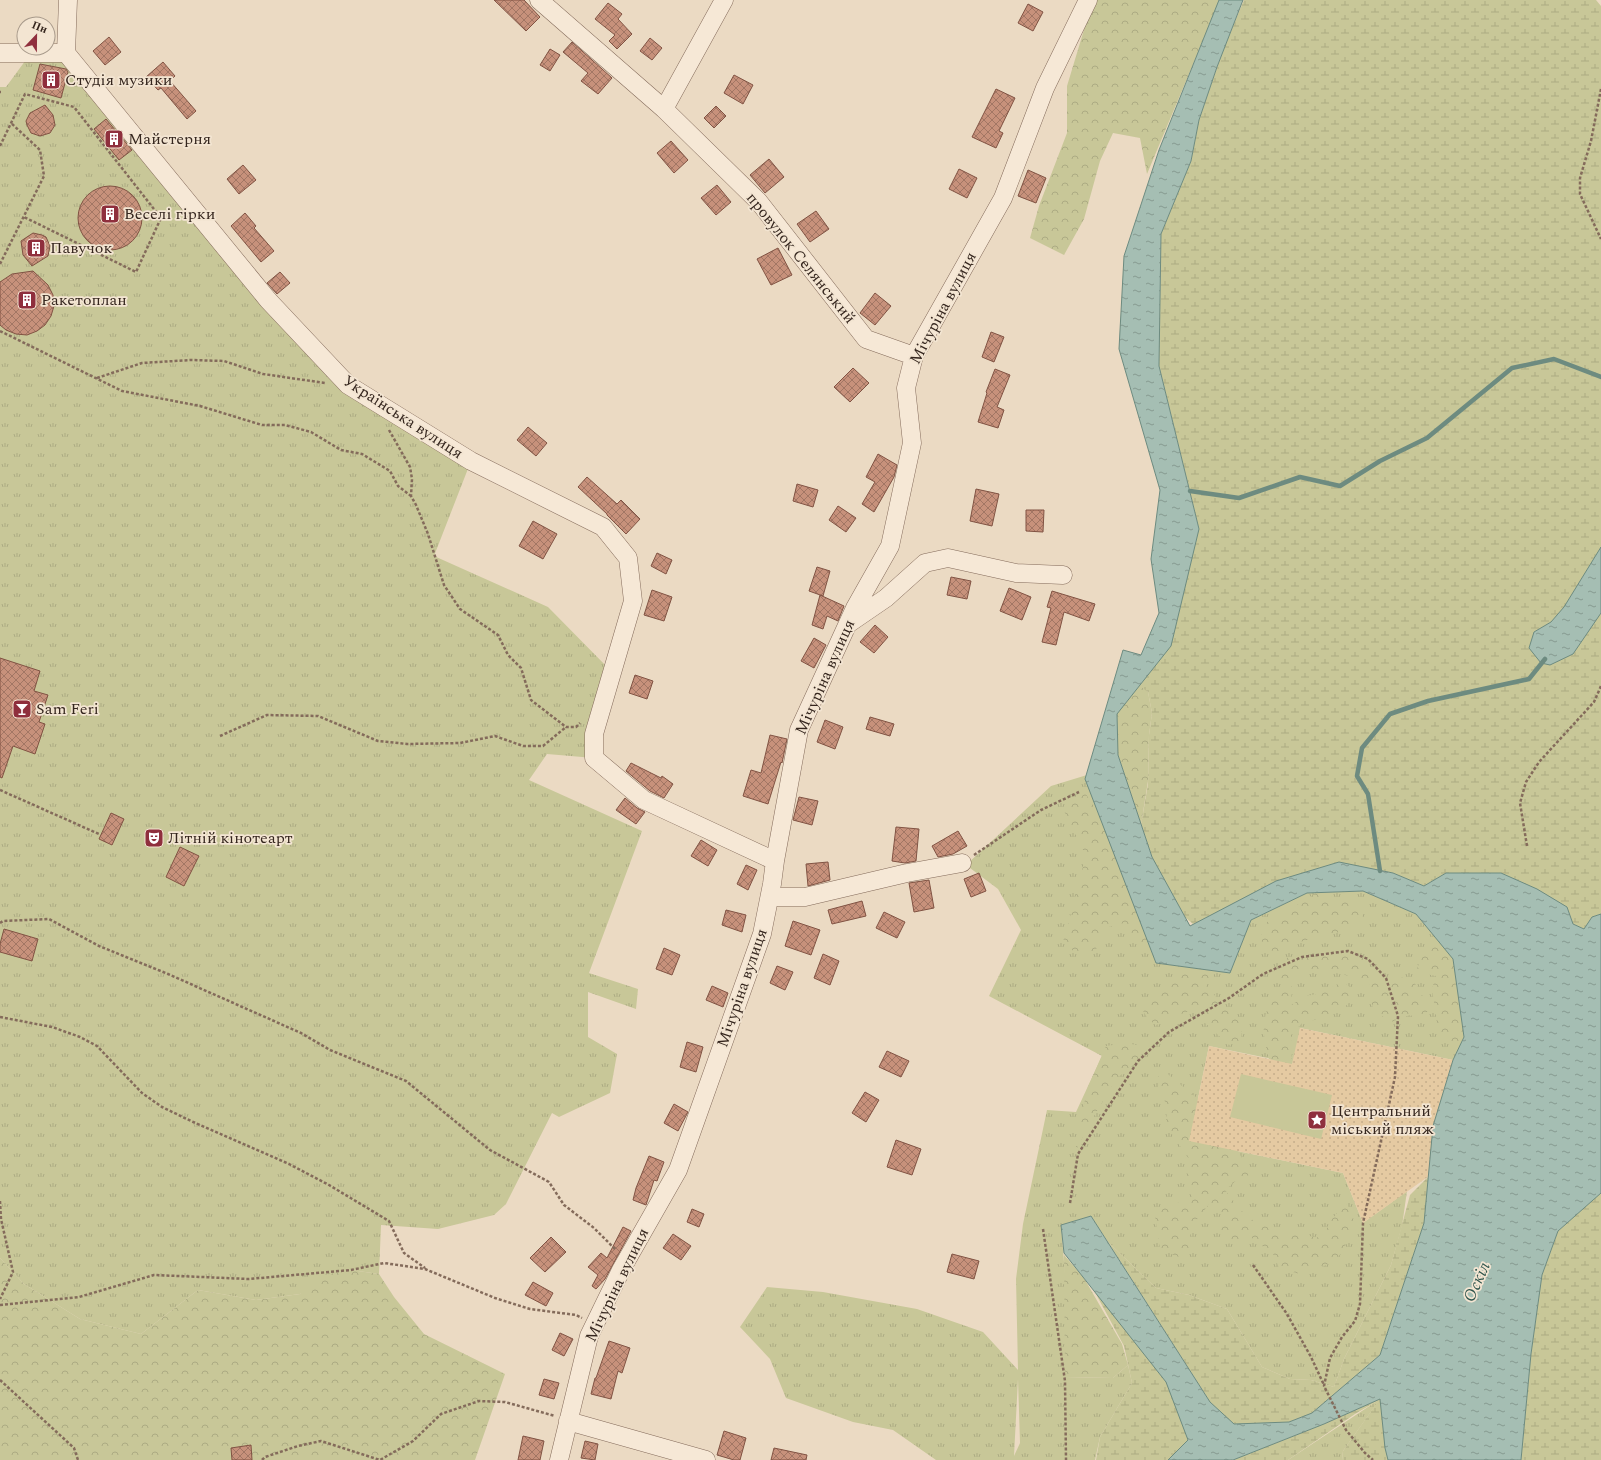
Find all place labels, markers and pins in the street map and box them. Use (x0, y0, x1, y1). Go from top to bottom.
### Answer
place label: Студія музики (65, 68, 172, 92)
building icon: Студія музики (40, 69, 62, 91)
place label: Майстерня (128, 127, 211, 151)
building icon: Майстерня (103, 128, 125, 150)
place label: Веселі гірки (124, 202, 215, 226)
building icon: Веселі гірки (99, 203, 121, 225)
place label: Павучок (50, 236, 112, 260)
building icon: Павучок (25, 237, 47, 259)
place label: Ракетоплан (41, 288, 127, 312)
building icon: Ракетоплан (16, 289, 38, 311)
place label: Sam Feri (36, 697, 99, 721)
bar icon: Sam Feri (11, 698, 33, 720)
place label: Літній кінотеарт (168, 826, 293, 850)
theatre icon: Літній кінотеарт (143, 827, 165, 849)
place label: Центральний міський пляж (1331, 1099, 1435, 1141)
place icon: Центральний міський пляж (1306, 1109, 1328, 1131)

